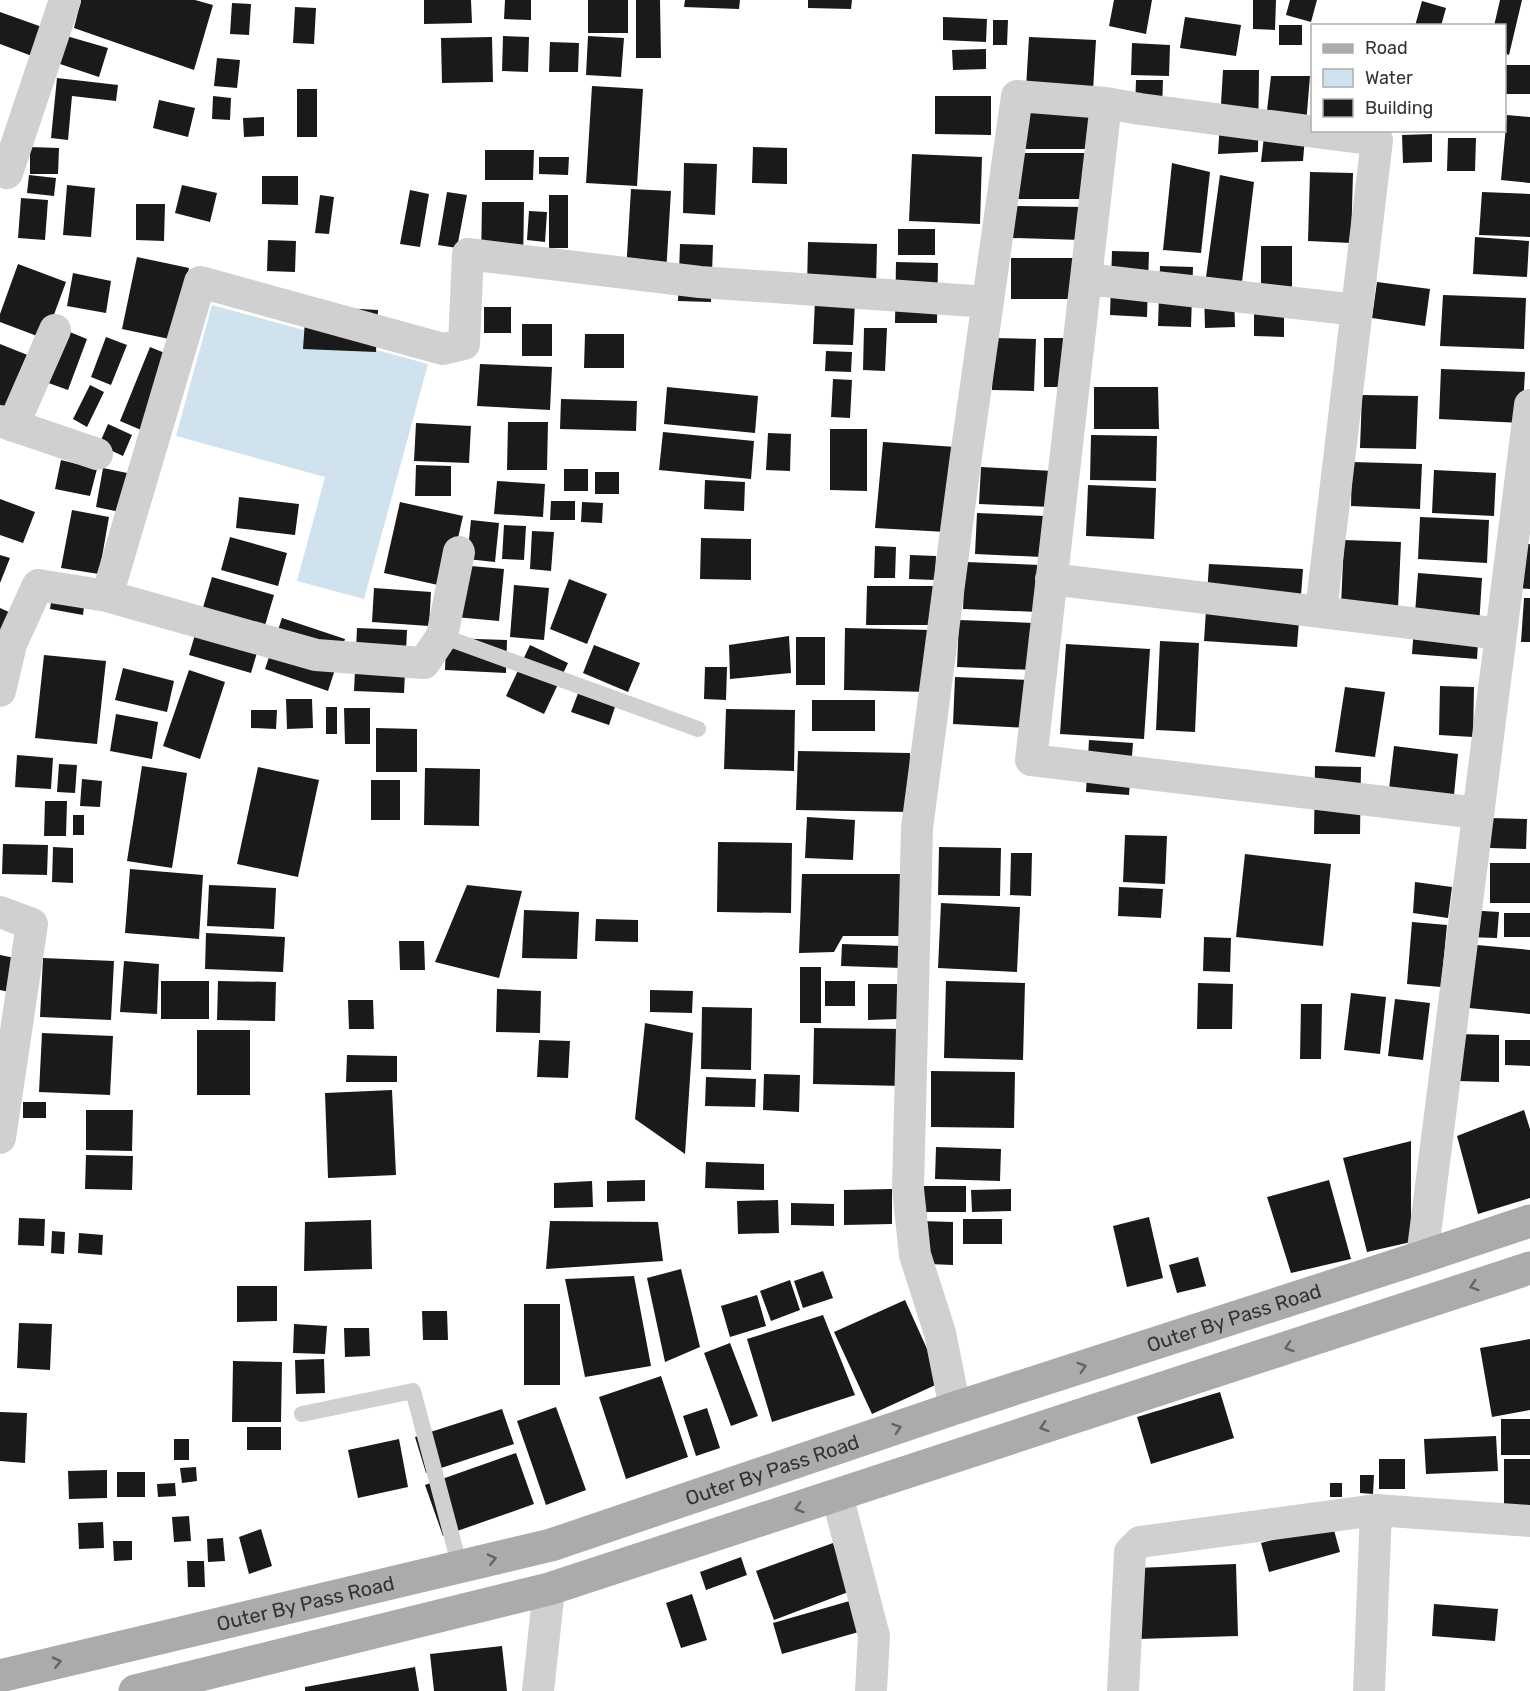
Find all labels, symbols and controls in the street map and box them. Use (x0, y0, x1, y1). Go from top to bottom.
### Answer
legend (1311, 24, 1506, 132)
text: Road (1365, 37, 1408, 59)
text: Water (1365, 67, 1413, 89)
text: Building (1365, 97, 1433, 119)
street label: Outer By Pass Road (1144, 1278, 1324, 1357)
one-way arrow (1469, 1279, 1480, 1292)
one-way arrow (1284, 1340, 1295, 1352)
one-way arrow (1076, 1362, 1087, 1374)
one-way arrow (1039, 1420, 1050, 1433)
one-way arrow (891, 1422, 902, 1435)
street label: Outer By Pass Road (682, 1429, 862, 1511)
one-way arrow (794, 1500, 805, 1513)
one-way arrow (487, 1553, 497, 1566)
street label: Outer By Pass Road (214, 1571, 397, 1636)
one-way arrow (52, 1657, 62, 1670)

